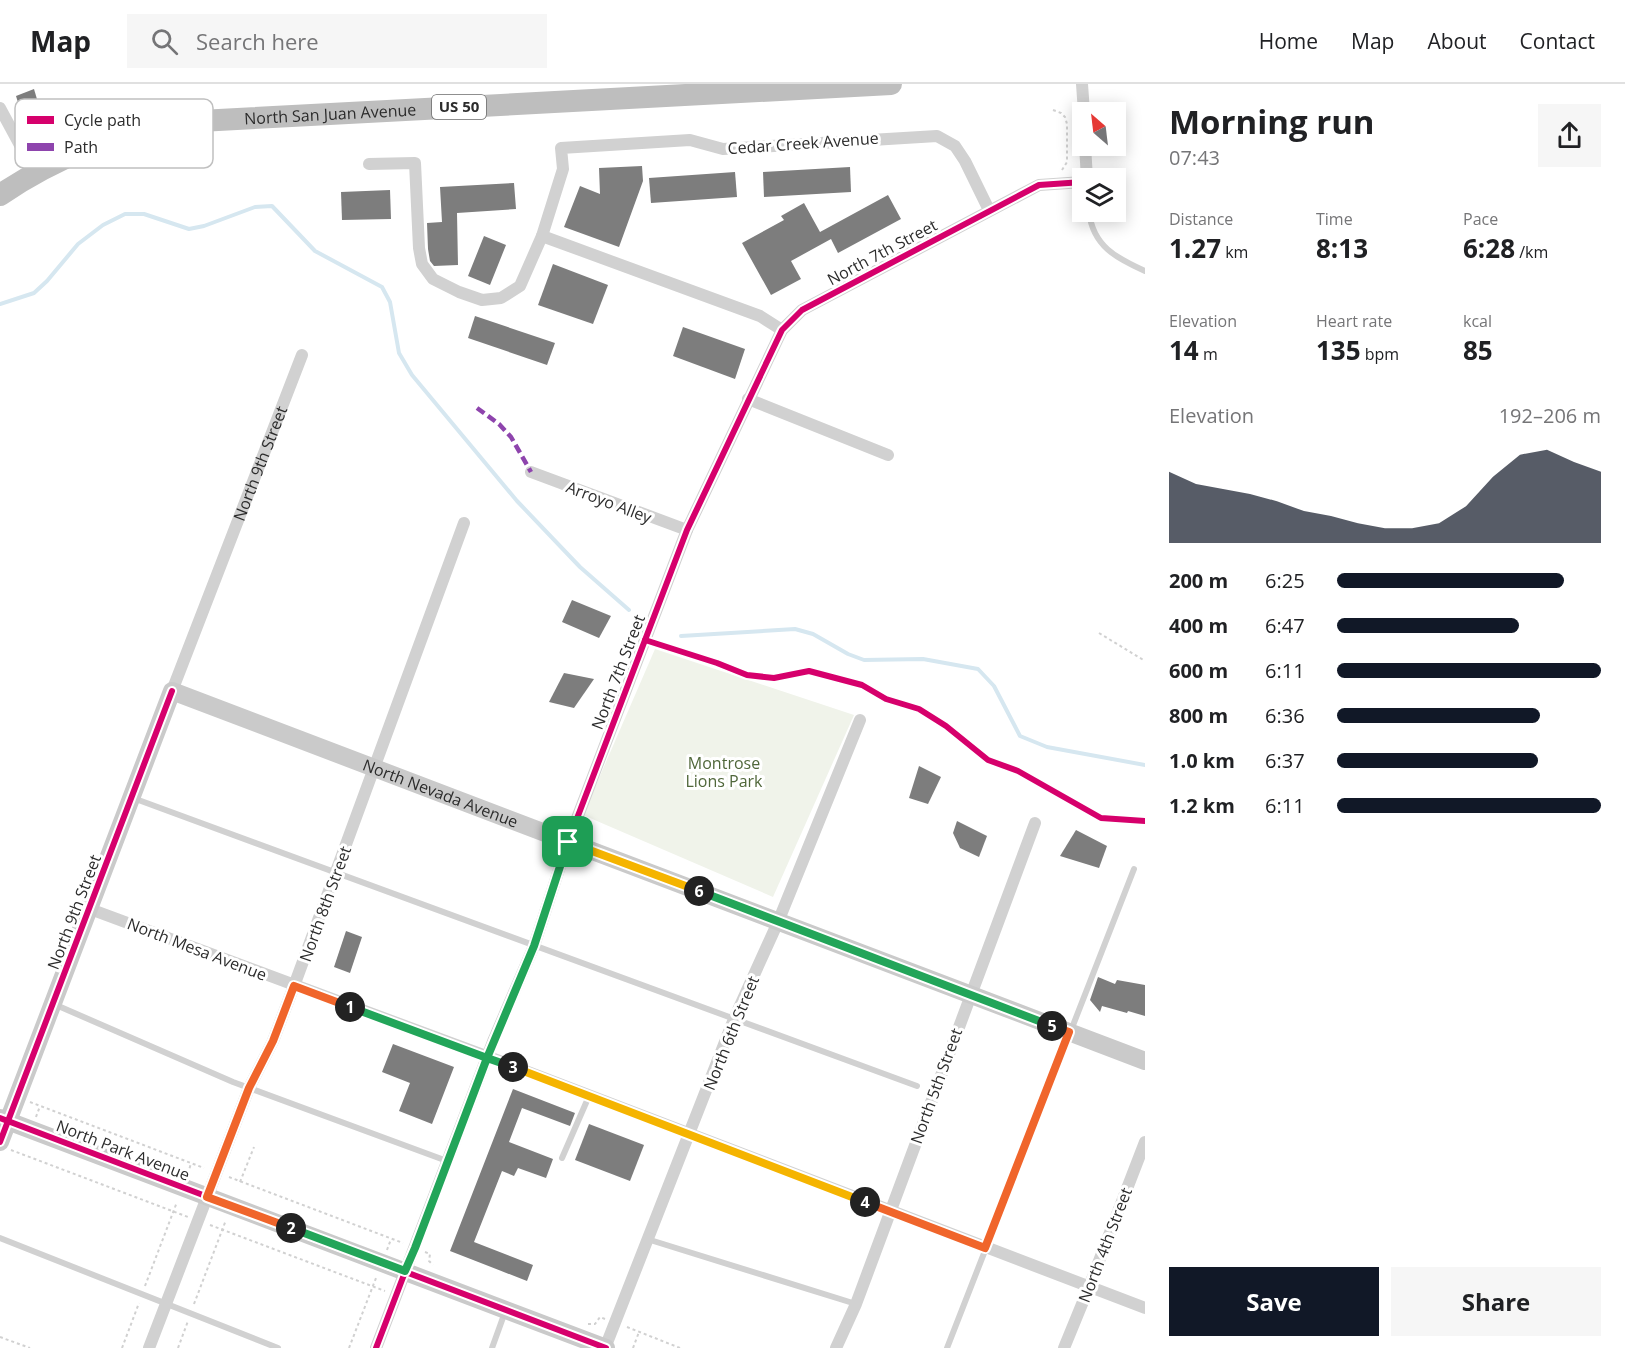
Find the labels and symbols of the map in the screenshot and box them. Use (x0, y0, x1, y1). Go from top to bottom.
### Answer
road number: US 50 (432, 95, 486, 119)
street label: North San Juan Avenue (244, 98, 417, 130)
legend (15, 99, 213, 168)
north arrow (1072, 102, 1126, 156)
text: Cycle path (64, 109, 141, 131)
street label: Cedar Creek Avenue (727, 127, 879, 159)
text: Path (64, 136, 98, 158)
street label: North 7th Street (823, 214, 941, 290)
street label: North 9th Street (228, 403, 292, 524)
street label: Arroyo Alley (563, 476, 656, 529)
street label: North 7th Street (586, 611, 650, 733)
park label: Montrose Lions Park (685, 752, 763, 792)
street label: North Nevada Avenue (360, 754, 521, 833)
pin (542, 816, 593, 867)
street label: North 8th Street (294, 843, 356, 965)
street label: North 9th Street (42, 851, 106, 973)
pin: 6 (684, 876, 714, 906)
street label: North Mesa Avenue (124, 912, 270, 986)
street label: North 6th Street (698, 972, 764, 1093)
pin: 1 (335, 992, 365, 1022)
pin: 5 (1037, 1011, 1067, 1041)
street label: North 5th Street (905, 1025, 967, 1147)
pin: 3 (498, 1052, 528, 1082)
street label: North Park Avenue (53, 1114, 193, 1186)
street label: North 4th Street (1073, 1184, 1137, 1306)
pin: 4 (850, 1187, 880, 1217)
pin: 2 (276, 1213, 306, 1243)

